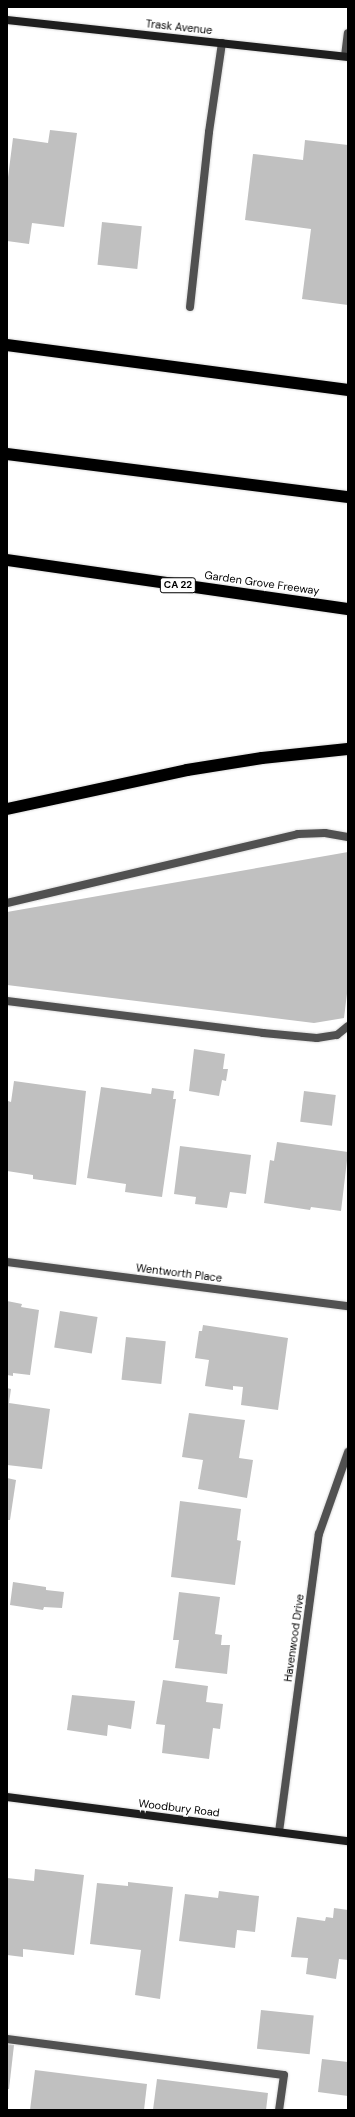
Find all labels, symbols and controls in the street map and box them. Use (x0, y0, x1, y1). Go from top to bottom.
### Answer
street label: Trask Avenue (145, 17, 213, 37)
street label: Garden Grove Freeway (204, 568, 320, 598)
road number: CA 22 (159, 577, 197, 593)
street label: Wentworth Place (135, 1261, 223, 1285)
street label: Havenwood Drive (281, 1593, 307, 1683)
street label: Woodbury Road (138, 1796, 220, 1820)

